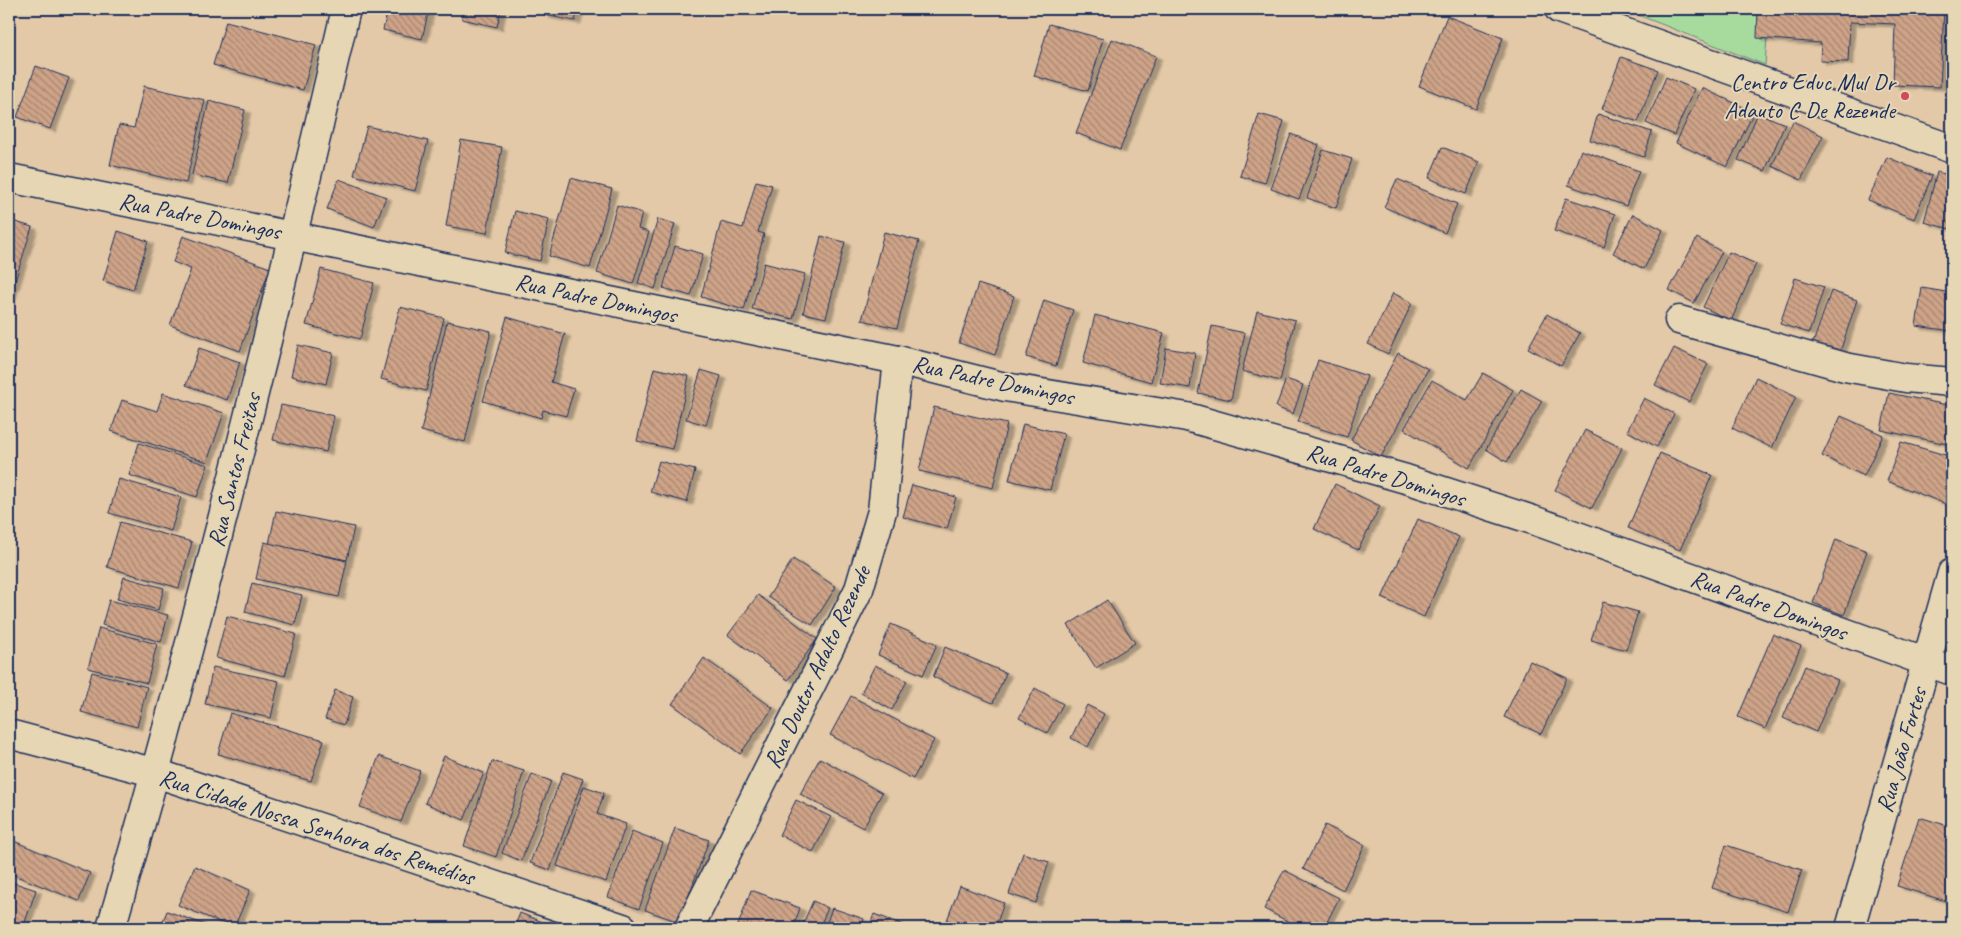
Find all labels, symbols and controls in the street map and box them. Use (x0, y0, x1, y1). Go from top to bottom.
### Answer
place label: Centro Educ Mul Dr Adauto C De Rezende (1724, 67, 1897, 125)
marker: Centro Educ Mul Dr Adauto C De Rezende (1899, 90, 1911, 102)
street label: Rua Padre Domingos (116, 186, 285, 247)
street label: Rua Padre Domingos (512, 266, 681, 330)
street label: Rua Padre Domingos (909, 348, 1078, 412)
street label: Rua Santos Freitas (200, 388, 268, 550)
street label: Rua Padre Domingos (1303, 437, 1471, 514)
street label: Rua Doutor Adalto Rezende (757, 559, 878, 773)
street label: Rua Padre Domingos (1687, 563, 1853, 648)
street label: Rua João Fortes (1869, 682, 1934, 816)
street label: Rua Cidade Nossa Senhora dos Remédios (156, 762, 480, 893)

